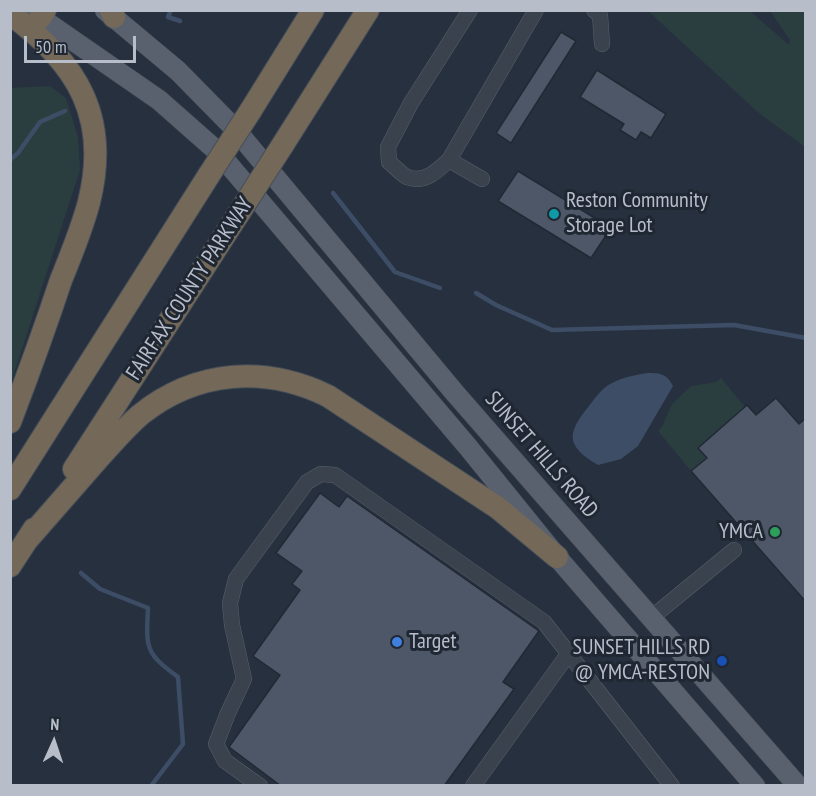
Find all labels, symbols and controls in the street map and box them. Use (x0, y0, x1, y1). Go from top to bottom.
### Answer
scale bar (27, 24, 140, 62)
text: 50 m (35, 35, 67, 58)
place label: Reston Community Storage Lot (566, 188, 708, 240)
street label: FAIRFAX COUNTY PARKWAY (121, 193, 259, 385)
marker: Reston Community Storage Lot (547, 207, 561, 221)
street label: SUNSET HILLS ROAD (479, 386, 603, 524)
place label: YMCA (719, 519, 763, 545)
marker: YMCA (768, 525, 782, 539)
place label: Target (409, 629, 456, 655)
marker: Target (390, 635, 404, 649)
place label: SUNSET HILLS RD @ YMCA-RESTON (573, 635, 710, 686)
marker: SUNSET HILLS RD @ YMCA-RESTON (715, 654, 729, 668)
north arrow (24, 712, 84, 772)
text: N (50, 714, 60, 734)

